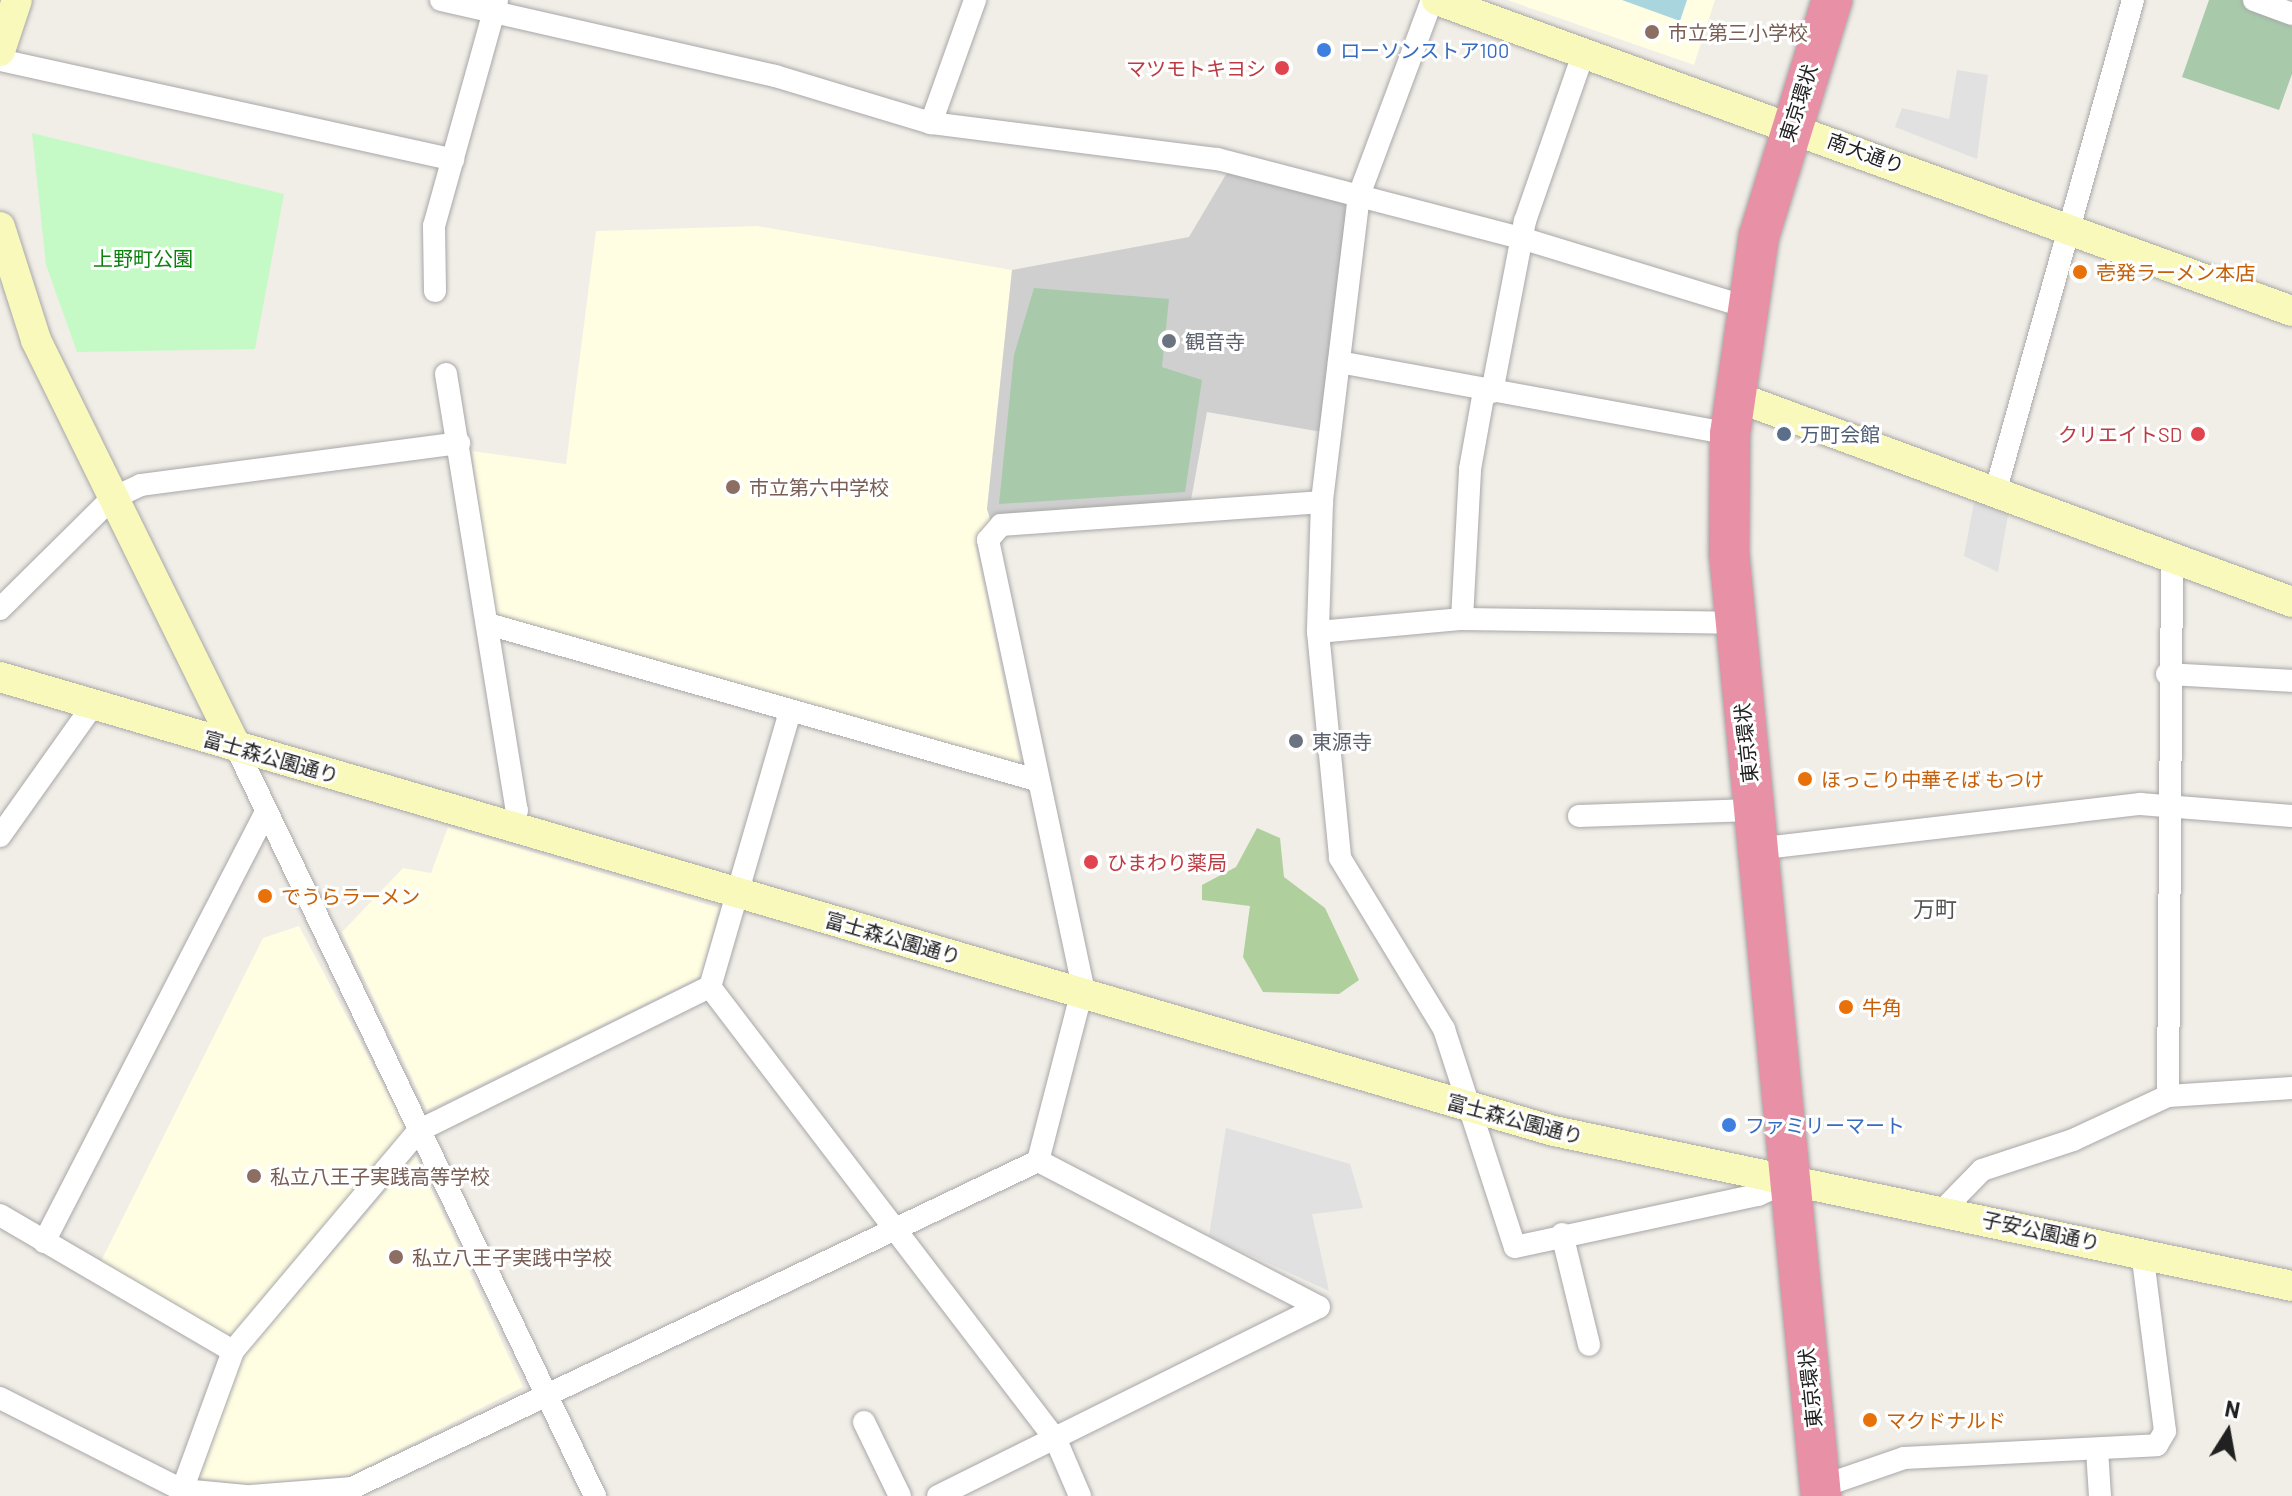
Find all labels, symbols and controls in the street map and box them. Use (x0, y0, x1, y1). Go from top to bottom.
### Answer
place label: 市立第三小学校 (1668, 20, 1808, 44)
marker: 市立第三小学校 (1643, 23, 1661, 41)
place label: ローソンストア100 (1340, 38, 1510, 62)
marker: ローソンストア100 (1315, 41, 1333, 59)
place label: マツモトキヨシ (1126, 56, 1266, 80)
marker: マツモトキヨシ (1273, 59, 1291, 77)
street label: 東京環状 (1774, 61, 1822, 145)
street label: 南大通り (1824, 128, 1908, 178)
park label: 上野町公園 (93, 246, 193, 270)
place label: 壱発ラーメン本店 (2096, 260, 2256, 284)
marker: 壱発ラーメン本店 (2071, 263, 2089, 281)
place label: 観音寺 (1185, 329, 1245, 353)
marker: 観音寺 (1160, 332, 1178, 350)
place label: 万町会館 (1800, 422, 1880, 446)
place label: クリエイトSD (2058, 422, 2182, 446)
marker: 万町会館 (1775, 425, 1793, 443)
marker: クリエイトSD (2189, 425, 2207, 443)
place label: 市立第六中学校 (749, 475, 889, 499)
marker: 市立第六中学校 (724, 478, 742, 496)
street label: 東京環状 (1730, 702, 1762, 784)
street label: 富士森公園通り (200, 726, 342, 788)
place label: 東源寺 (1312, 729, 1372, 753)
marker: 東源寺 (1287, 732, 1305, 750)
place label: ほっこり中華そば もつけ (1821, 767, 2045, 791)
marker: ほっこり中華そば もつけ (1796, 770, 1814, 788)
place label: ひまわり薬局 (1107, 850, 1227, 874)
marker: ひまわり薬局 (1082, 853, 1100, 871)
place label: でうらラーメン (281, 884, 421, 908)
marker: でうらラーメン (256, 887, 274, 905)
district label: 万町 (1913, 896, 1957, 922)
street label: 富士森公園通り (822, 907, 964, 969)
place label: 牛角 (1862, 995, 1902, 1019)
marker: 牛角 (1837, 998, 1855, 1016)
street label: 富士森公園通り (1444, 1089, 1586, 1149)
place label: ファミリーマート (1745, 1113, 1905, 1137)
marker: ファミリーマート (1720, 1116, 1738, 1134)
place label: 私立八王子実践高等学校 (270, 1164, 490, 1188)
marker: 私立八王子実践高等学校 (245, 1167, 263, 1185)
street label: 子安公園通り (1980, 1207, 2102, 1255)
place label: 私立八王子実践中学校 (412, 1245, 612, 1269)
marker: 私立八王子実践中学校 (387, 1248, 405, 1266)
street label: 東京環状 (1794, 1347, 1826, 1429)
north arrow (2188, 1392, 2268, 1472)
text: N (2223, 1394, 2242, 1423)
place label: マクドナルド (1886, 1408, 2006, 1432)
marker: マクドナルド (1861, 1411, 1879, 1429)

